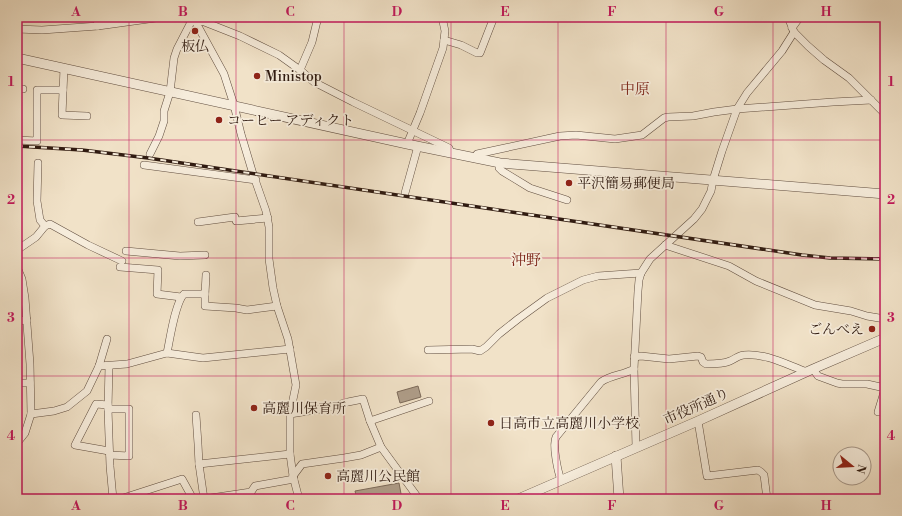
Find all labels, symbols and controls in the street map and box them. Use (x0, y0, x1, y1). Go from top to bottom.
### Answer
text: A (70, 4, 81, 20)
text: B (178, 4, 188, 20)
text: C (285, 4, 295, 20)
text: D (392, 4, 402, 20)
text: E (500, 4, 510, 20)
text: F (607, 4, 617, 20)
text: G (714, 4, 725, 20)
text: H (821, 4, 832, 20)
marker: 板仏 (190, 26, 200, 36)
place label: 板仏 (181, 38, 209, 56)
place label: Ministop (265, 68, 322, 86)
marker: Ministop (252, 71, 262, 81)
text: 1 (8, 74, 15, 90)
text: 1 (888, 74, 895, 90)
district label: 中原 (620, 80, 650, 99)
place label: コーヒー アディクト (227, 112, 354, 130)
marker: コーヒー アディクト (214, 115, 224, 125)
place label: 平沢簡易郵便局 (577, 175, 675, 193)
marker: 平沢簡易郵便局 (564, 178, 574, 188)
text: 2 (7, 192, 15, 208)
text: 2 (887, 192, 895, 208)
district label: 沖野 (511, 251, 541, 270)
text: 3 (7, 310, 15, 326)
text: 3 (887, 310, 895, 326)
place label: ごんべえ (808, 321, 864, 339)
marker: ごんべえ (867, 324, 877, 334)
street label: 市役所通り (661, 384, 732, 429)
place label: 高麗川保育所 (262, 400, 346, 418)
marker: 高麗川保育所 (249, 403, 259, 413)
place label: 日高市立高麗川小学校 (499, 415, 639, 433)
marker: 日高市立高麗川小学校 (486, 418, 496, 428)
text: 4 (7, 428, 16, 444)
text: 4 (887, 428, 896, 444)
north arrow (832, 446, 872, 486)
text: N (852, 462, 869, 475)
place label: 高麗川公民館 (336, 468, 420, 486)
marker: 高麗川公民館 (323, 471, 333, 481)
text: A (70, 498, 81, 514)
text: B (178, 498, 188, 514)
text: C (285, 498, 295, 514)
text: D (392, 498, 402, 514)
text: E (500, 498, 510, 514)
text: F (607, 498, 617, 514)
text: G (714, 498, 725, 514)
text: H (821, 498, 832, 514)

